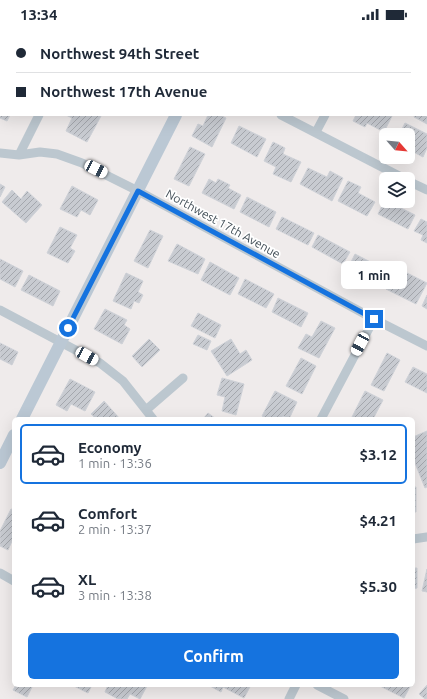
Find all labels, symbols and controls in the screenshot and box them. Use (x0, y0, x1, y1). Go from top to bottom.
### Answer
text: 13:34 (20, 6, 58, 23)
text: Northwest 94th Street (40, 45, 199, 62)
text: Northwest 17th Avenue (40, 83, 207, 100)
north arrow (379, 128, 415, 164)
map controls (379, 128, 415, 208)
car (83, 158, 109, 180)
button: layers (379, 172, 415, 208)
street label: Northwest 17th Avenue (164, 187, 283, 260)
callout: 1 min (341, 261, 407, 289)
text: 1 min (358, 268, 390, 282)
route end (365, 310, 383, 328)
route start (59, 319, 77, 337)
car (349, 331, 371, 357)
car (74, 345, 100, 367)
icon: car (30, 436, 66, 472)
text: Economy (78, 439, 142, 456)
text: $3.12 (359, 446, 397, 463)
text: 1 min · 13:36 (78, 456, 152, 470)
icon: car (30, 502, 66, 538)
text: Comfort (78, 505, 137, 522)
text: $4.21 (359, 512, 397, 529)
text: 2 min · 13:37 (78, 522, 152, 536)
icon: car (30, 568, 66, 604)
text: XL (78, 571, 96, 588)
text: $5.30 (359, 578, 397, 595)
text: 3 min · 13:38 (78, 588, 152, 602)
button: Confirm (28, 633, 399, 679)

